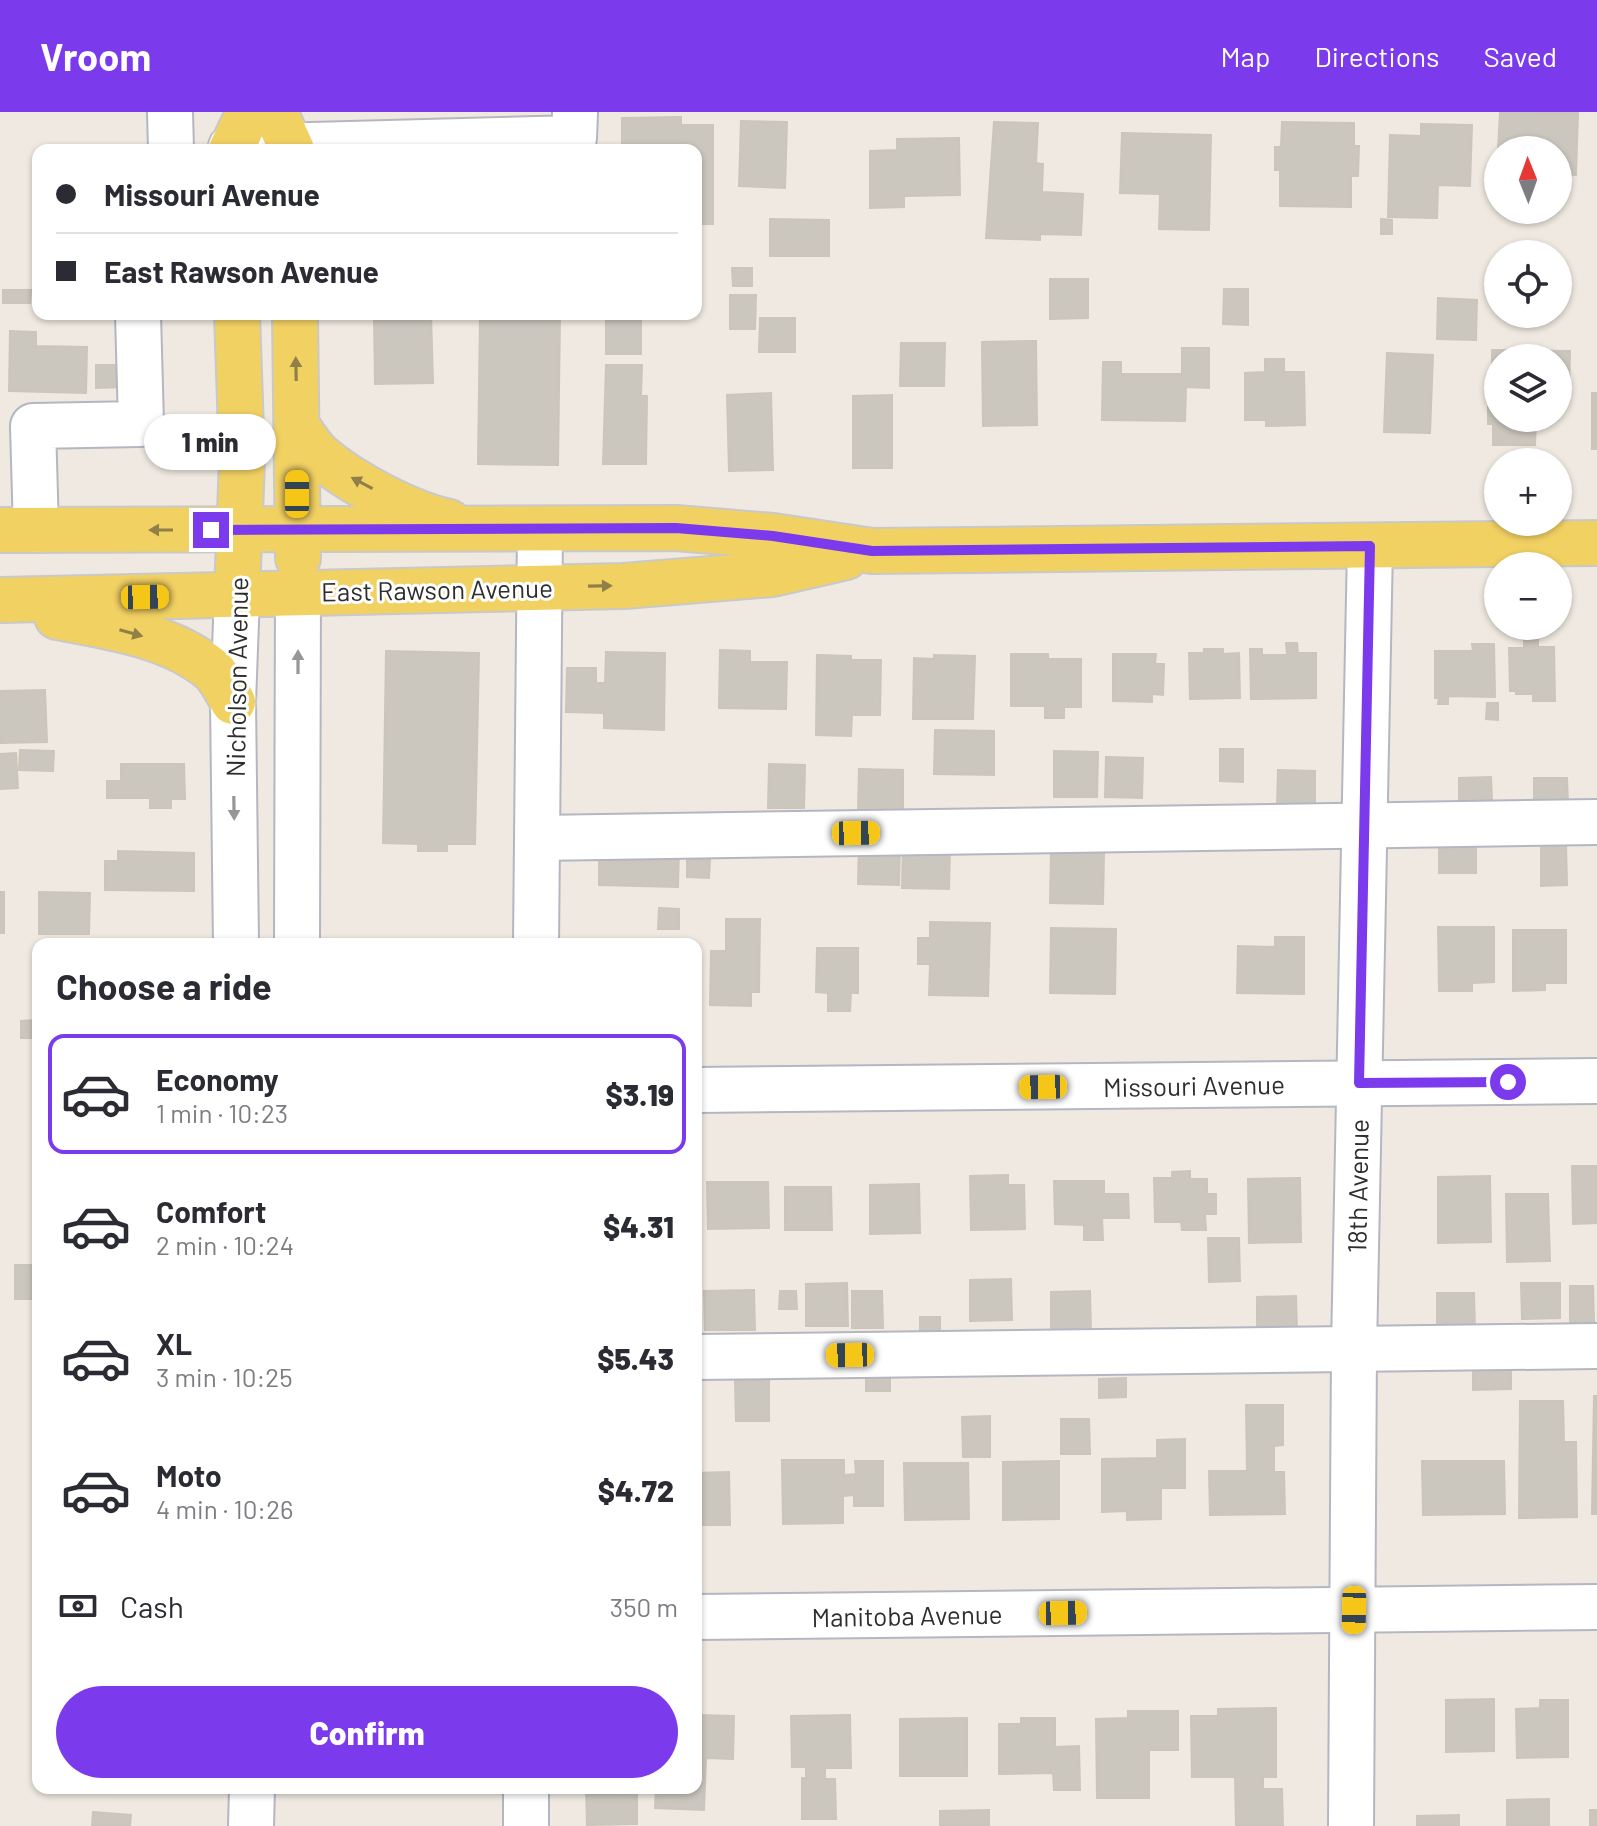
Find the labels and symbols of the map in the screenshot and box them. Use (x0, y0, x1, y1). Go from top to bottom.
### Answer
north arrow (1484, 136, 1572, 224)
one-way arrow (290, 356, 302, 381)
callout: 1 min (145, 414, 277, 470)
car (285, 470, 309, 518)
one-way arrow (351, 477, 373, 491)
route end (193, 512, 229, 548)
one-way arrow (148, 524, 173, 536)
street label: East Rawson Avenue (321, 571, 553, 607)
street label: Nicholson Avenue (219, 577, 253, 777)
one-way arrow (588, 580, 613, 593)
car (121, 585, 169, 609)
one-way arrow (120, 627, 144, 640)
one-way arrow (292, 649, 304, 674)
one-way arrow (228, 796, 240, 821)
car (832, 821, 880, 845)
route start (1490, 1064, 1526, 1100)
street label: Missouri Avenue (1103, 1068, 1285, 1102)
car (1019, 1075, 1067, 1099)
street label: 18th Avenue (1340, 1119, 1374, 1253)
car (826, 1343, 874, 1367)
car (1342, 1586, 1366, 1634)
street label: Manitoba Avenue (811, 1598, 1003, 1632)
car (1039, 1601, 1087, 1625)

